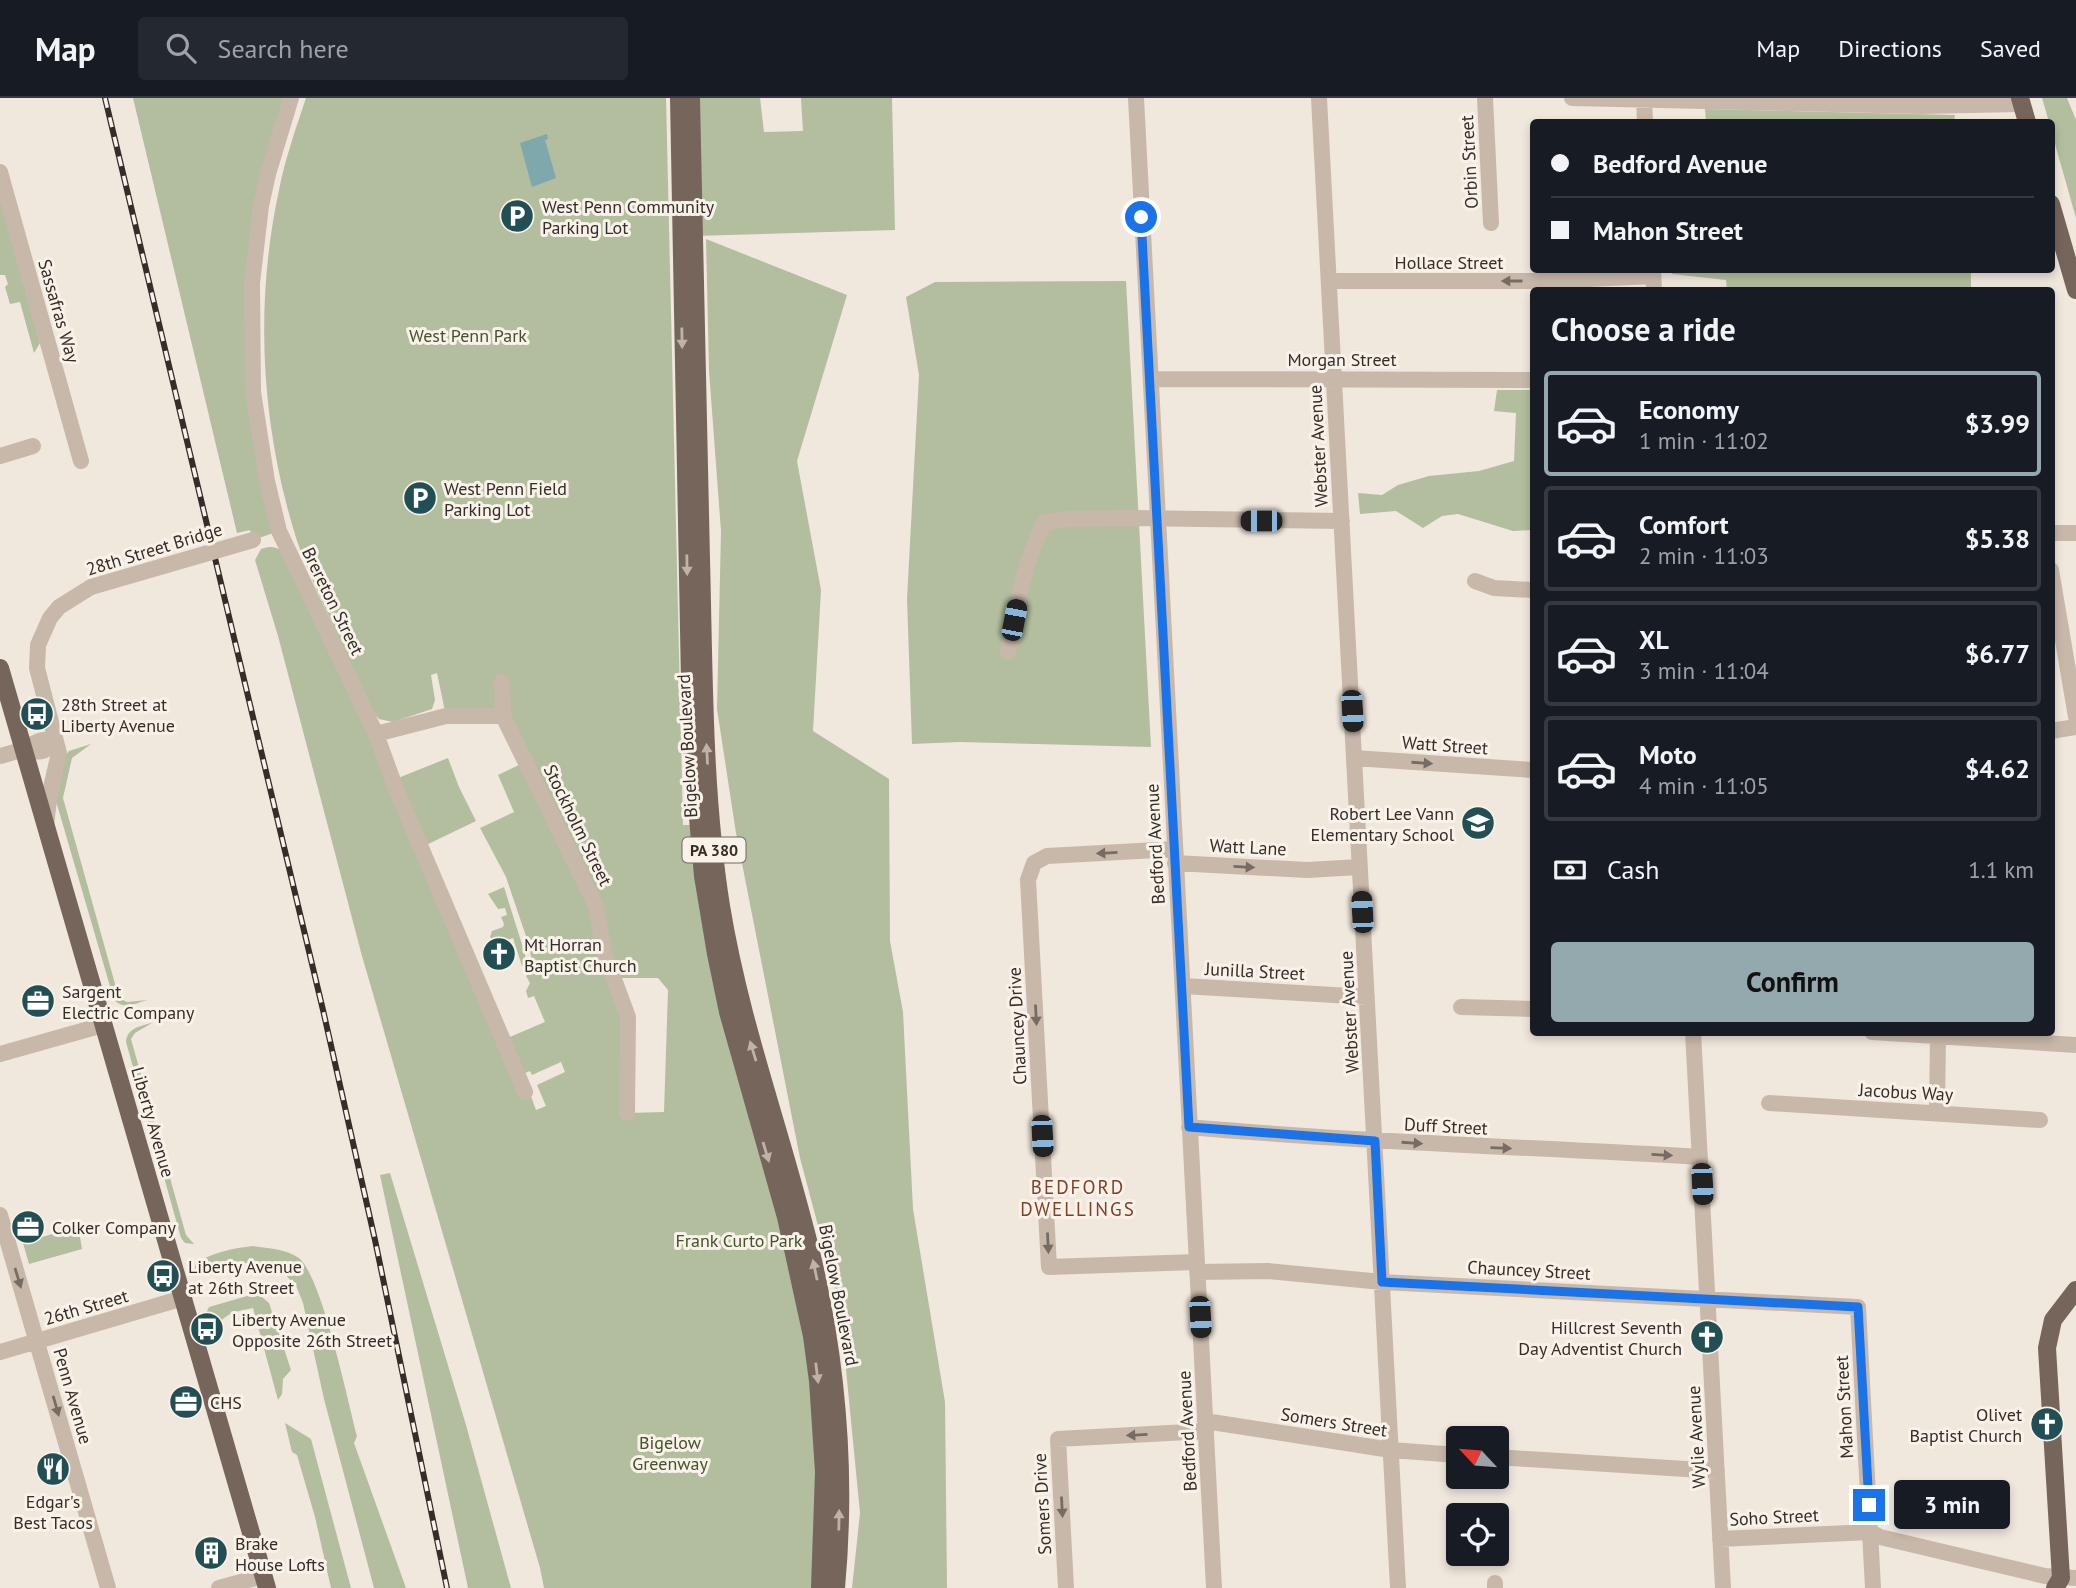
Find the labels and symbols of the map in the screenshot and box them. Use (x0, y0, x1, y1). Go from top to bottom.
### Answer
street label: Orbin Street (1455, 115, 1483, 209)
place label: West Penn Community Parking Lot (542, 195, 715, 239)
parking icon: West Penn Community Parking Lot (498, 197, 536, 235)
route start (1125, 201, 1157, 233)
street label: Hollace Street (1395, 251, 1503, 274)
street label: Sassafras Way (33, 256, 85, 366)
one-way arrow (1500, 275, 1522, 287)
park label: West Penn Park (409, 324, 527, 347)
one-way arrow (676, 327, 688, 349)
street label: Morgan Street (1287, 348, 1397, 371)
street label: Webster Avenue (1303, 384, 1333, 508)
place label: West Penn Field Parking Lot (444, 477, 567, 521)
parking icon: West Penn Field Parking Lot (401, 479, 439, 517)
car (1241, 511, 1283, 532)
street label: 28th Street Bridge (83, 517, 225, 581)
street label: Brereton Street (297, 543, 369, 659)
one-way arrow (681, 554, 693, 576)
car (1000, 597, 1029, 643)
street label: Bigelow Boulevard (672, 674, 702, 818)
car (1341, 689, 1364, 733)
place label: 28th Street at Liberty Avenue (61, 693, 175, 737)
bus stop icon: 28th Street at Liberty Avenue (18, 695, 56, 733)
street label: Watt Street (1401, 731, 1489, 759)
one-way arrow (701, 743, 712, 765)
one-way arrow (1411, 758, 1433, 769)
street label: Stockholm Street (539, 761, 617, 889)
street label: Bedford Avenue (1140, 783, 1170, 905)
place label: Robert Lee Vann Elementary School (1311, 802, 1455, 846)
school or university icon: Robert Lee Vann Elementary School (1459, 804, 1497, 842)
street label: Watt Lane (1209, 834, 1287, 860)
road number: PA 380 (682, 838, 746, 862)
one-way arrow (1095, 848, 1117, 859)
one-way arrow (1233, 861, 1255, 872)
car (1351, 890, 1374, 934)
place label: Mt Horran Baptist Church (524, 933, 637, 977)
church icon: Mt Horran Baptist Church (480, 935, 518, 973)
street label: Webster Avenue (1334, 950, 1364, 1074)
street label: Junilla Street (1204, 957, 1305, 985)
street label: Chauncey Drive (1002, 967, 1032, 1085)
place label: Sargent Electric Company (62, 980, 195, 1024)
office icon: Sargent Electric Company (19, 982, 57, 1020)
one-way arrow (1030, 1005, 1041, 1027)
one-way arrow (747, 1040, 757, 1061)
street label: Liberty Avenue (126, 1064, 180, 1180)
street label: Jacobus Way (1857, 1078, 1954, 1106)
street label: Duff Street (1404, 1112, 1488, 1140)
car (1031, 1114, 1054, 1158)
one-way arrow (1402, 1138, 1424, 1149)
one-way arrow (762, 1142, 772, 1163)
one-way arrow (1490, 1142, 1512, 1153)
one-way arrow (1651, 1150, 1673, 1161)
car (1691, 1162, 1714, 1206)
district label: BEDFORD DWELLINGS (1020, 1175, 1136, 1221)
office icon: Colker Company (9, 1208, 47, 1246)
place label: Colker Company (52, 1216, 176, 1239)
street label: Bigelow Boulevard (814, 1222, 864, 1368)
park label: Frank Curto Park (676, 1229, 803, 1252)
one-way arrow (1043, 1232, 1054, 1254)
place label: Liberty Avenue at 26th Street (188, 1255, 302, 1299)
street label: Chauncey Street (1467, 1255, 1591, 1285)
bus stop icon: Liberty Avenue at 26th Street (144, 1257, 182, 1295)
one-way arrow (809, 1259, 820, 1281)
one-way arrow (14, 1268, 24, 1289)
street label: 26th Street (41, 1284, 131, 1330)
car (1189, 1295, 1212, 1339)
place label: Liberty Avenue Opposite 26th Street (232, 1308, 392, 1352)
bus stop icon: Liberty Avenue Opposite 26th Street (188, 1310, 226, 1348)
place label: Hillcrest Seventh Day Adventist Church (1518, 1316, 1682, 1360)
church icon: Hillcrest Seventh Day Adventist Church (1688, 1318, 1726, 1356)
street label: Penn Avenue (48, 1345, 98, 1447)
street label: Mahon Street (1830, 1355, 1858, 1459)
one-way arrow (812, 1363, 823, 1385)
street label: Bedford Avenue (1172, 1370, 1202, 1492)
office icon: CHS (167, 1383, 205, 1421)
street label: Wylie Avenue (1682, 1385, 1710, 1489)
place label: CHS (210, 1391, 242, 1414)
one-way arrow (52, 1396, 62, 1417)
street label: Somers Street (1279, 1402, 1389, 1442)
place label: Olivet Baptist Church (1910, 1403, 2022, 1447)
church icon: Olivet Baptist Church (2028, 1405, 2066, 1443)
north arrow (1446, 1426, 1508, 1489)
one-way arrow (1126, 1429, 1148, 1440)
park label: Bigelow Greenway (632, 1431, 708, 1475)
restaurant icon: Edgar's Best Tacos (34, 1450, 72, 1488)
street label: Somers Drive (1028, 1453, 1056, 1555)
callout: 3 min (1894, 1480, 2009, 1530)
route end (1853, 1489, 1885, 1521)
place label: Edgar's Best Tacos (13, 1490, 93, 1534)
one-way arrow (1056, 1497, 1067, 1519)
street label: Soho Street (1729, 1503, 1819, 1531)
one-way arrow (834, 1509, 845, 1531)
place label: Brake House Lofts (235, 1532, 325, 1576)
building icon: Brake House Lofts (192, 1534, 230, 1572)

